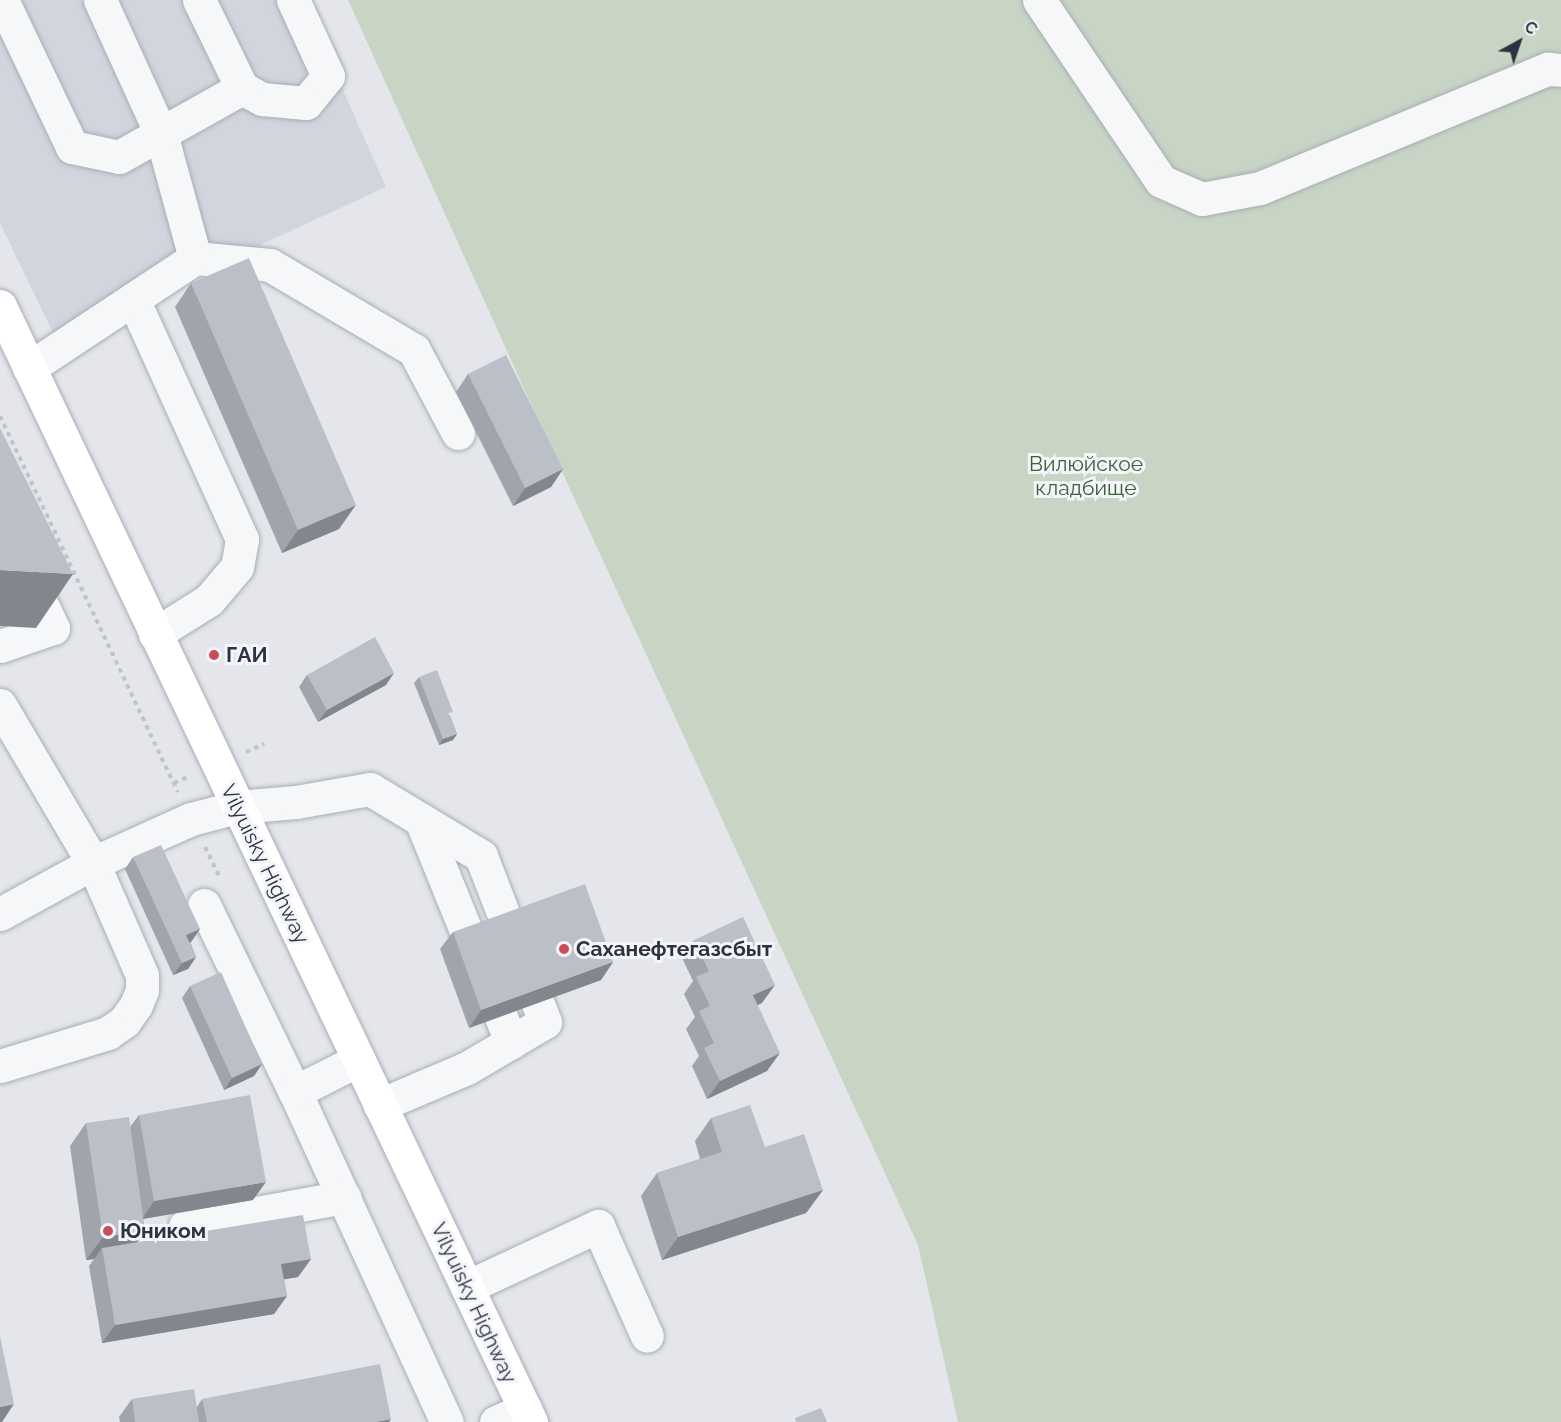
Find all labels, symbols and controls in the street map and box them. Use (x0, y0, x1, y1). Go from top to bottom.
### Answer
north arrow (1489, 12, 1549, 72)
text: С (1521, 17, 1541, 39)
park label: Вилюйское кладбище (1029, 451, 1143, 501)
place label: ГАИ (226, 642, 267, 668)
marker: ГАИ (207, 648, 221, 662)
street label: Vilyuisky Highway (215, 780, 315, 948)
place label: Саханефтегазсбыт (576, 936, 772, 962)
marker: Саханефтегазсбыт (557, 942, 571, 956)
place label: Юником (120, 1218, 206, 1244)
street label: Vilyuisky Highway (426, 1218, 522, 1388)
marker: Юником (101, 1224, 115, 1238)

